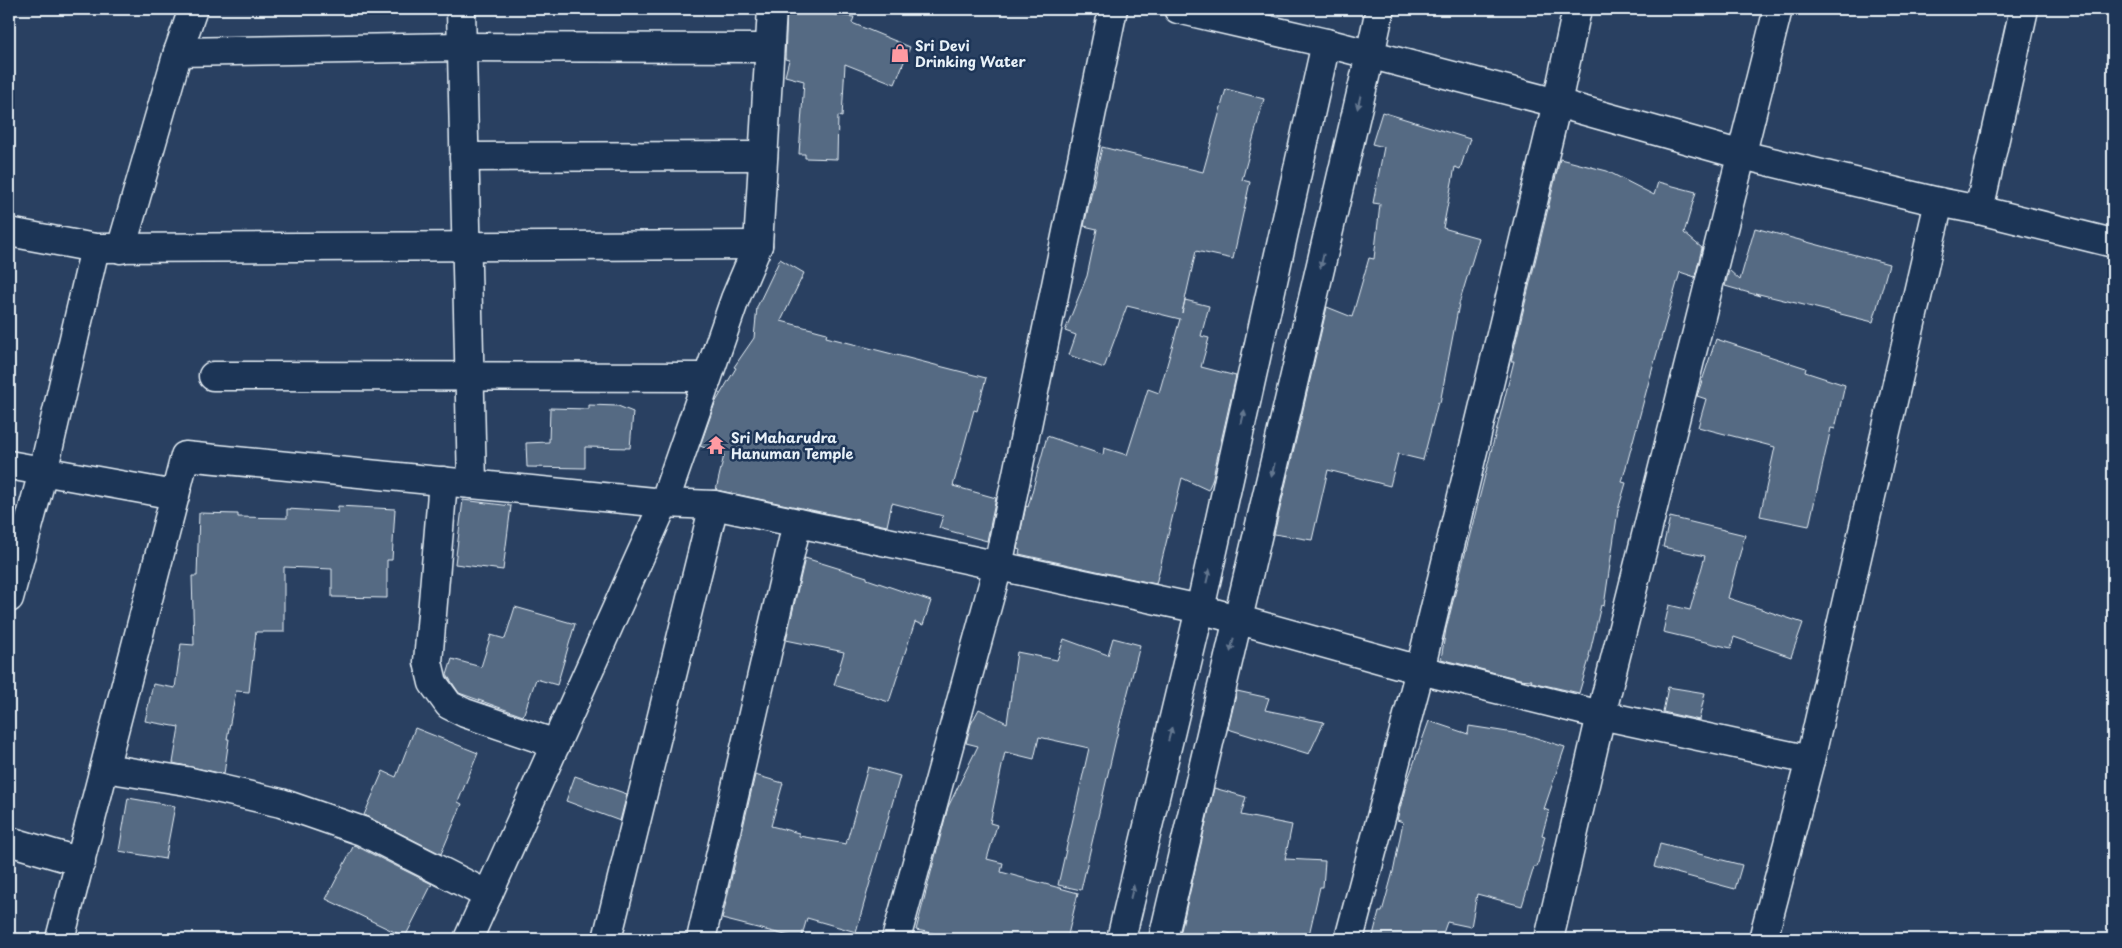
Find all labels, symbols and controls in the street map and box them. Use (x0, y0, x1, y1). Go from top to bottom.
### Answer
place label: Sri Devi Drinking Water (915, 35, 1026, 72)
shop icon: Sri Devi Drinking Water (889, 42, 911, 64)
one-way arrow (1355, 95, 1363, 110)
one-way arrow (1318, 253, 1326, 268)
one-way arrow (1239, 410, 1247, 425)
place label: Sri Maharudra Hanuman Temple (731, 427, 854, 464)
temple icon: Sri Maharudra Hanuman Temple (705, 434, 727, 456)
one-way arrow (1269, 462, 1277, 478)
one-way arrow (1204, 567, 1212, 583)
one-way arrow (1228, 638, 1236, 653)
one-way arrow (1166, 726, 1174, 741)
one-way arrow (1128, 884, 1136, 899)

